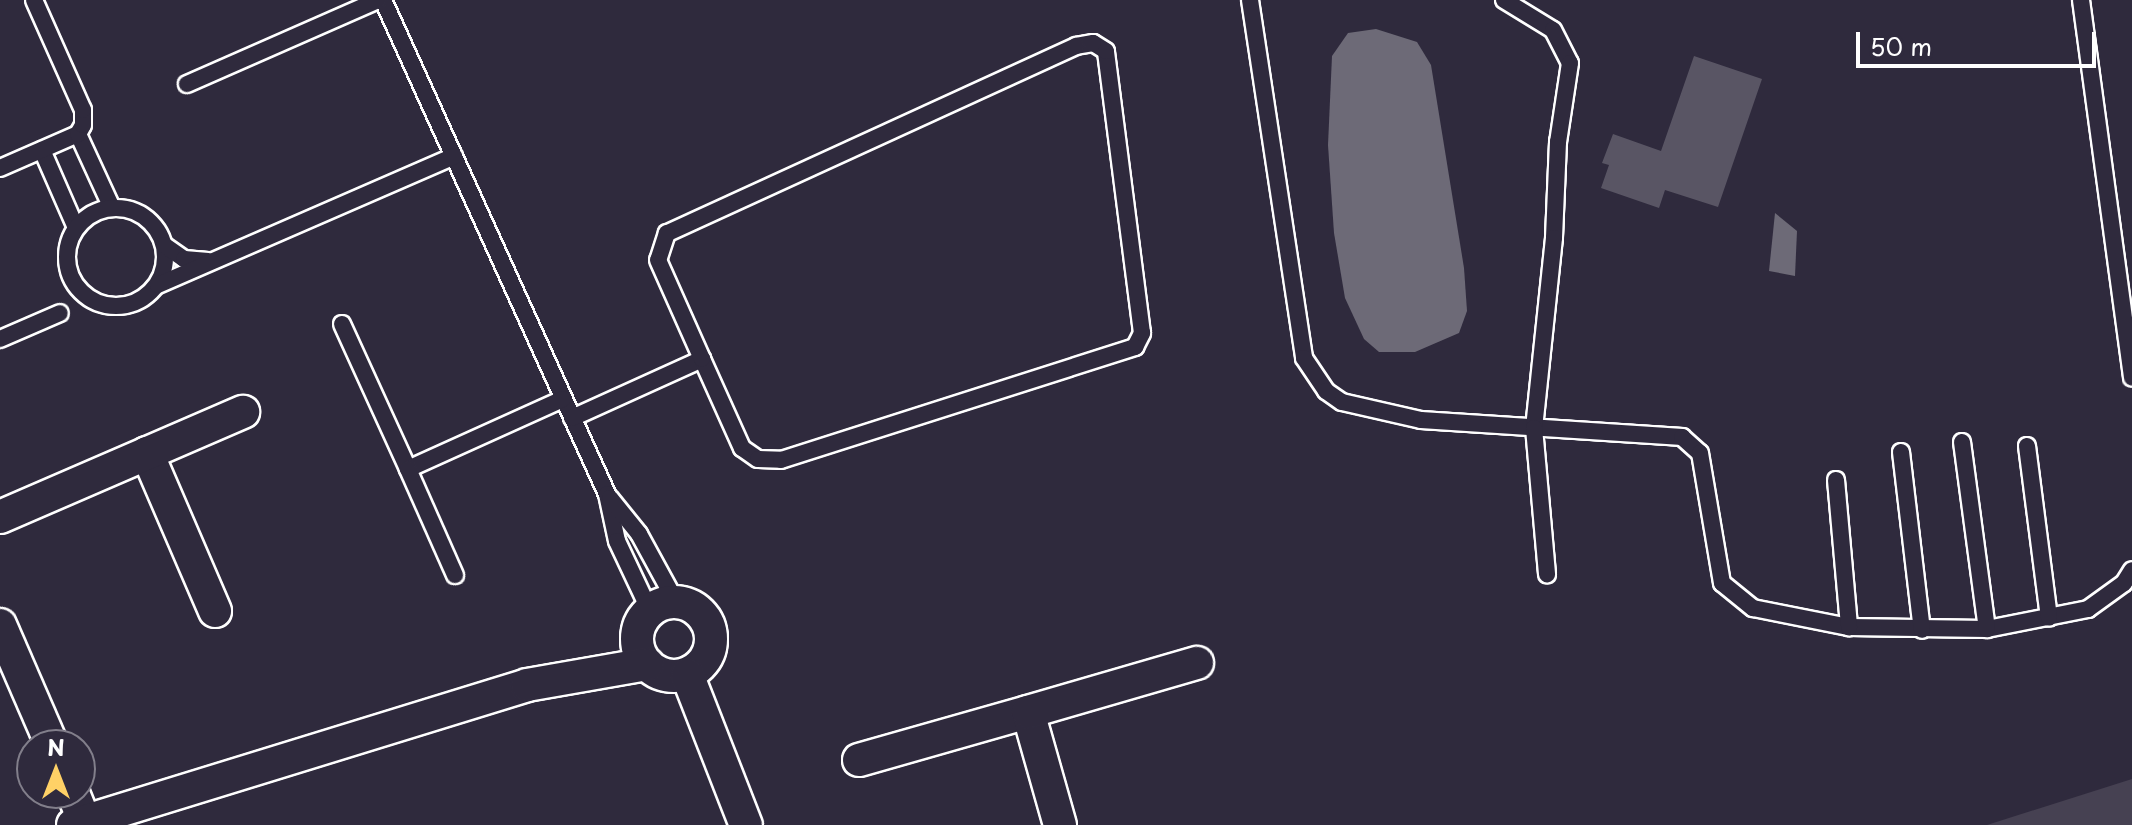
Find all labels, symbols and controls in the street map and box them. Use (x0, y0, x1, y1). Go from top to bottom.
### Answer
scale bar (1860, 16, 2100, 66)
text: 50 m (1870, 28, 1932, 64)
north arrow (16, 729, 96, 809)
text: N (47, 730, 65, 763)

